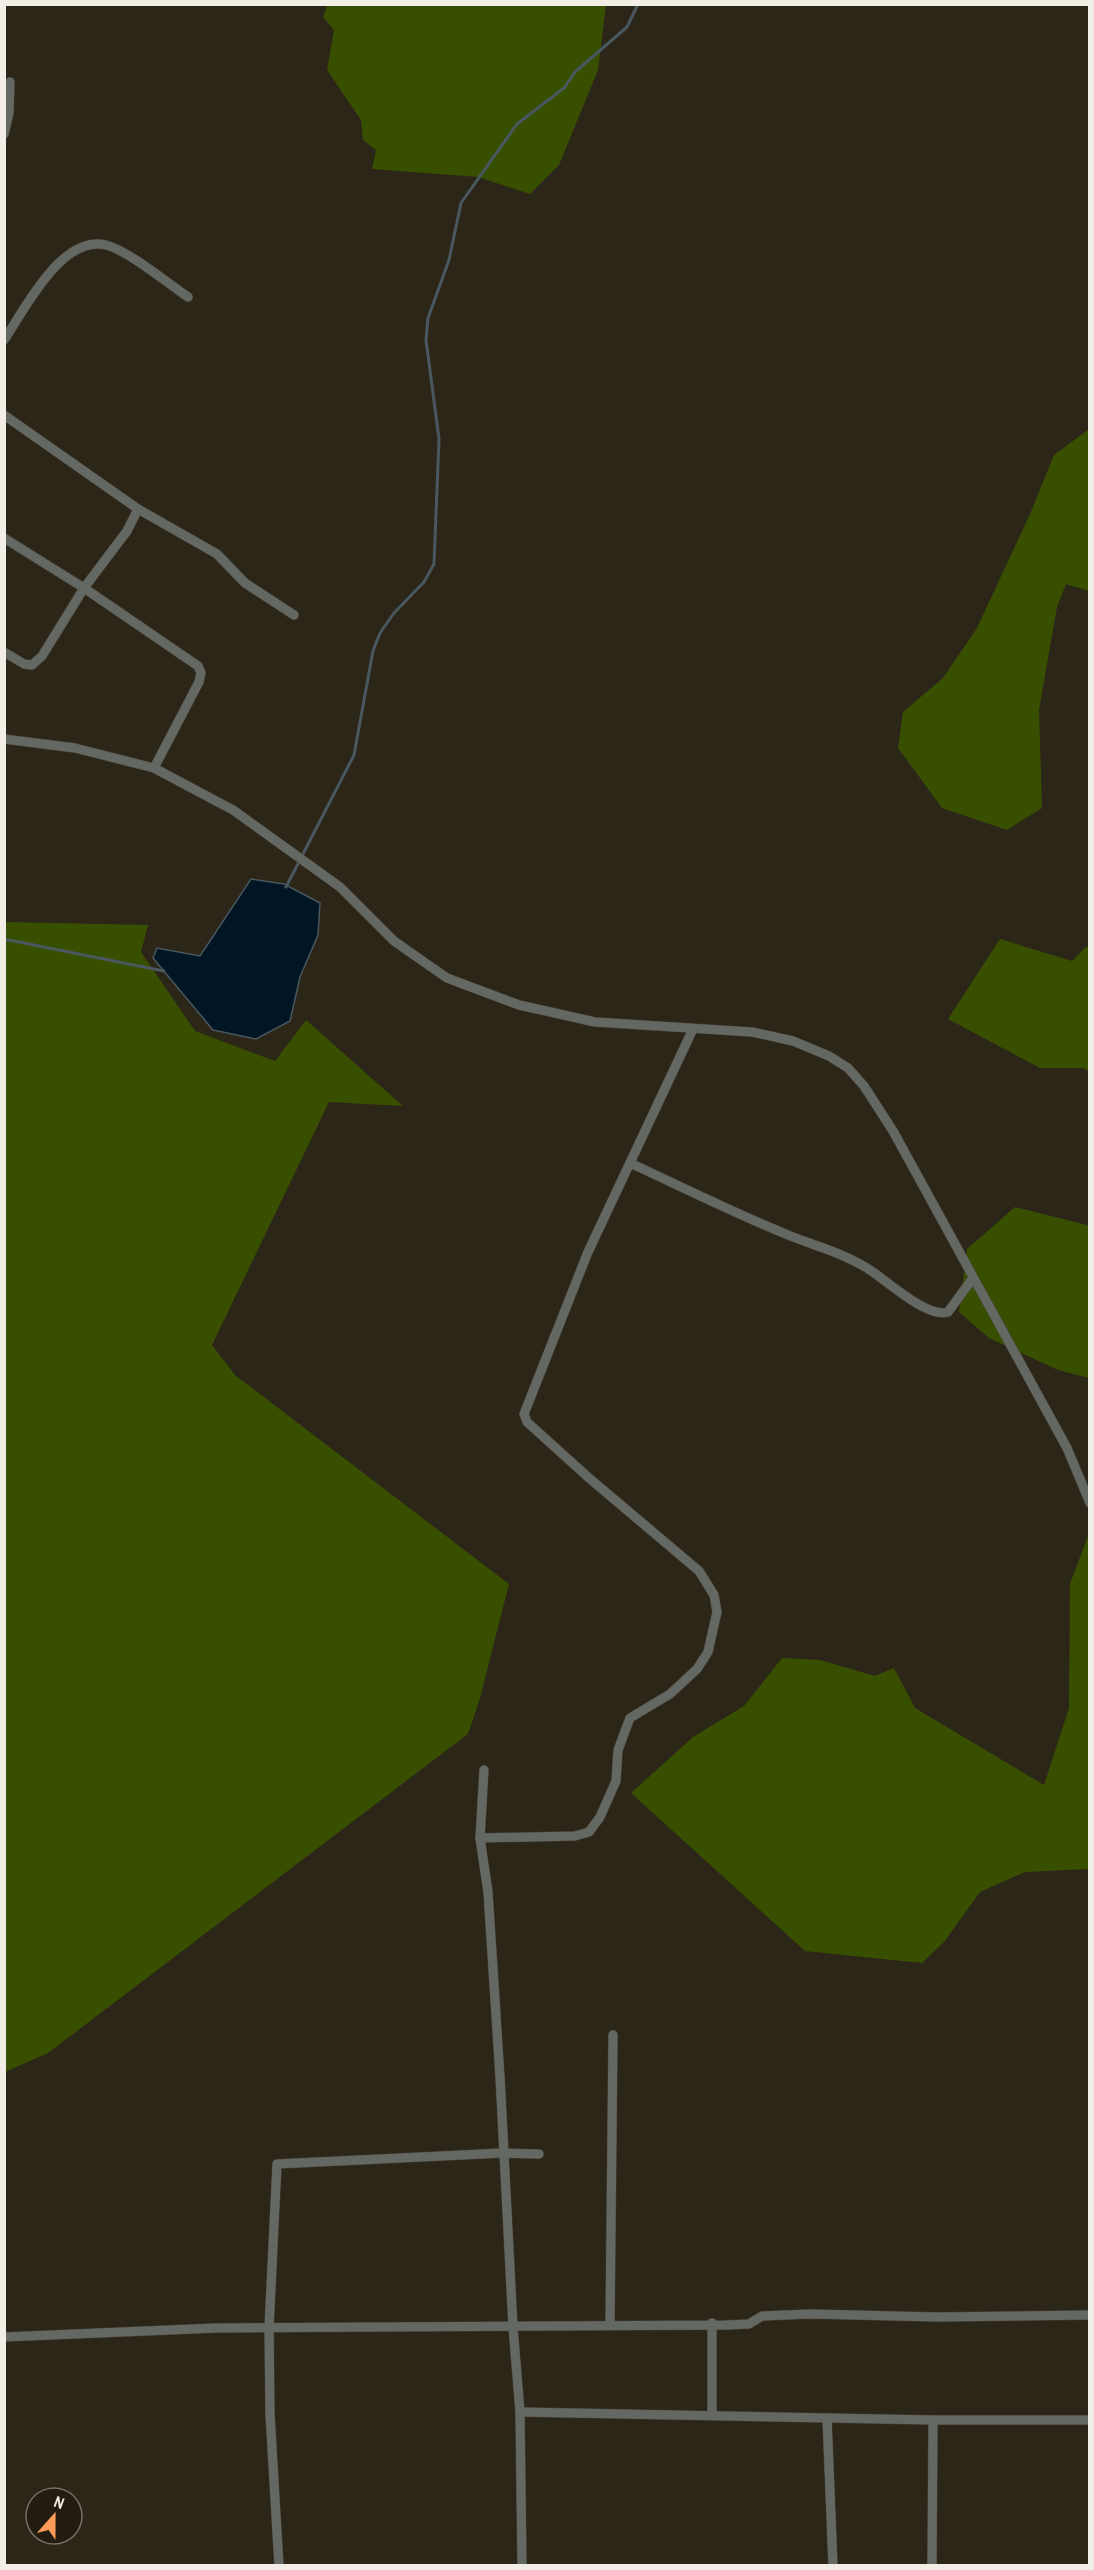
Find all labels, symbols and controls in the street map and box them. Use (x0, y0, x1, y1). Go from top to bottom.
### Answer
north arrow (24, 2486, 84, 2546)
text: N (51, 2490, 68, 2514)

